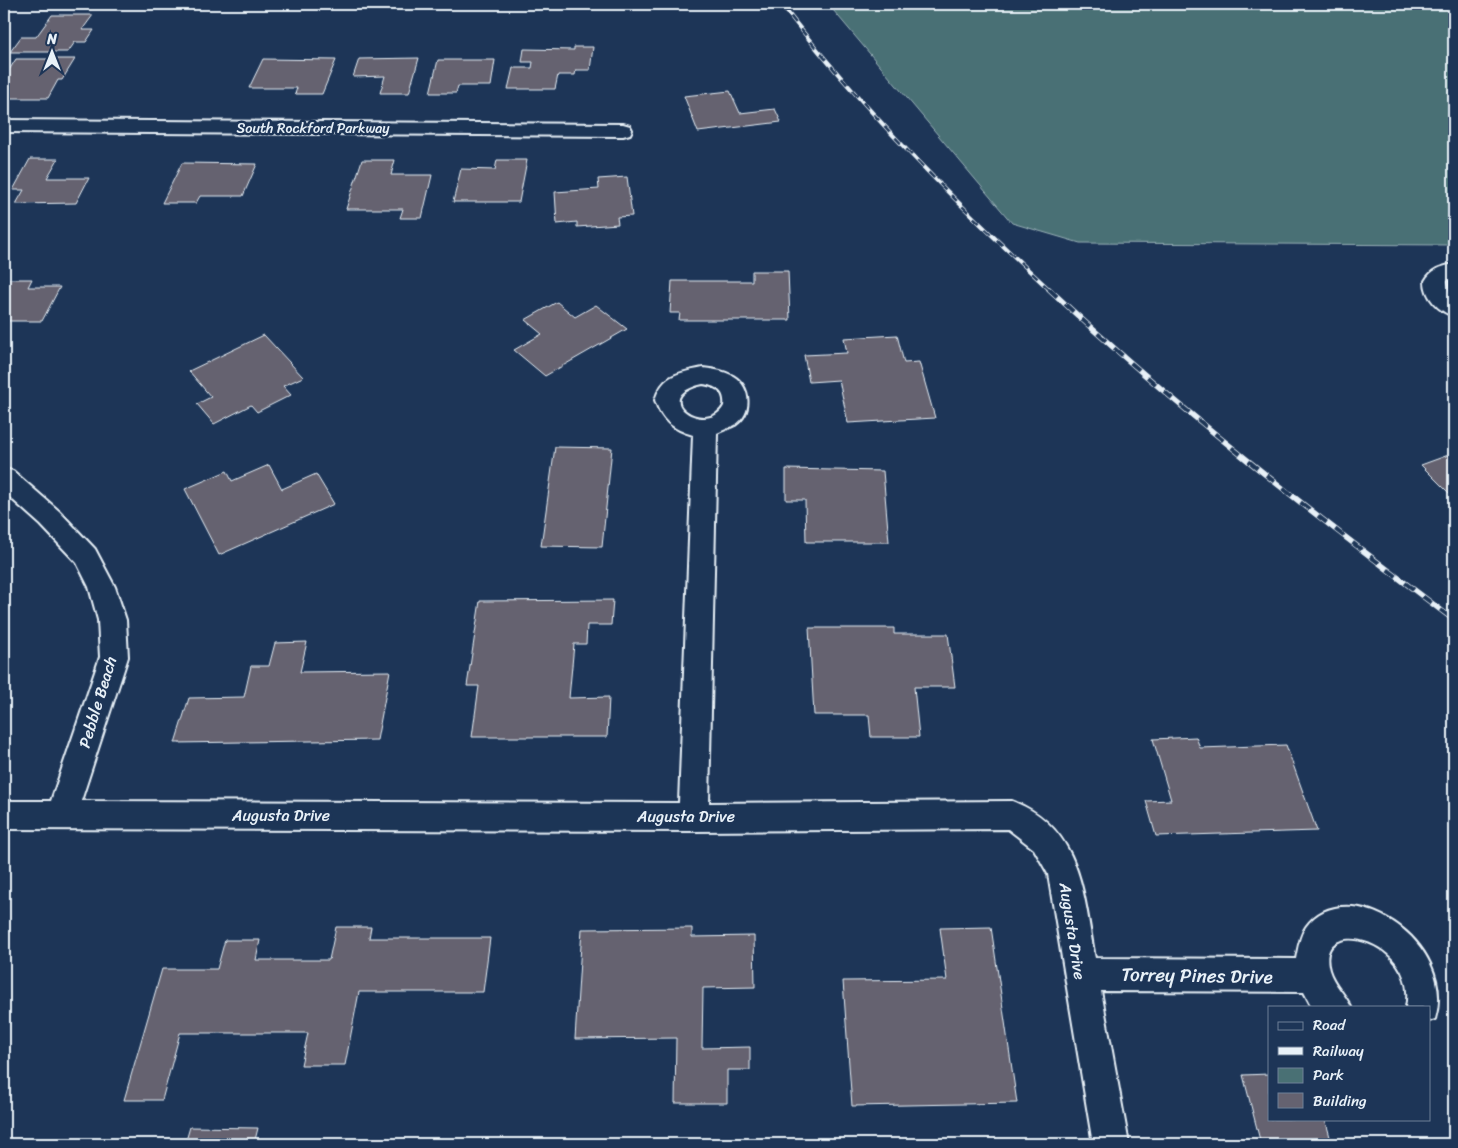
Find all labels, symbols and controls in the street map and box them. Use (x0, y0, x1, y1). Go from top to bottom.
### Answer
text: N (46, 27, 57, 52)
north arrow (28, 28, 78, 78)
street label: South Rockford Parkway (237, 116, 390, 141)
street label: Pebble Beach (70, 653, 125, 752)
street label: Augusta Drive (231, 801, 330, 830)
street label: Augusta Drive (636, 802, 735, 831)
street label: Augusta Drive (1050, 879, 1094, 982)
street label: Torrey Pines Drive (1121, 958, 1273, 993)
legend (1268, 1006, 1430, 1120)
text: Road (1313, 1012, 1346, 1038)
text: Railway (1313, 1038, 1364, 1064)
text: Park (1313, 1062, 1344, 1088)
text: Building (1313, 1088, 1367, 1114)

